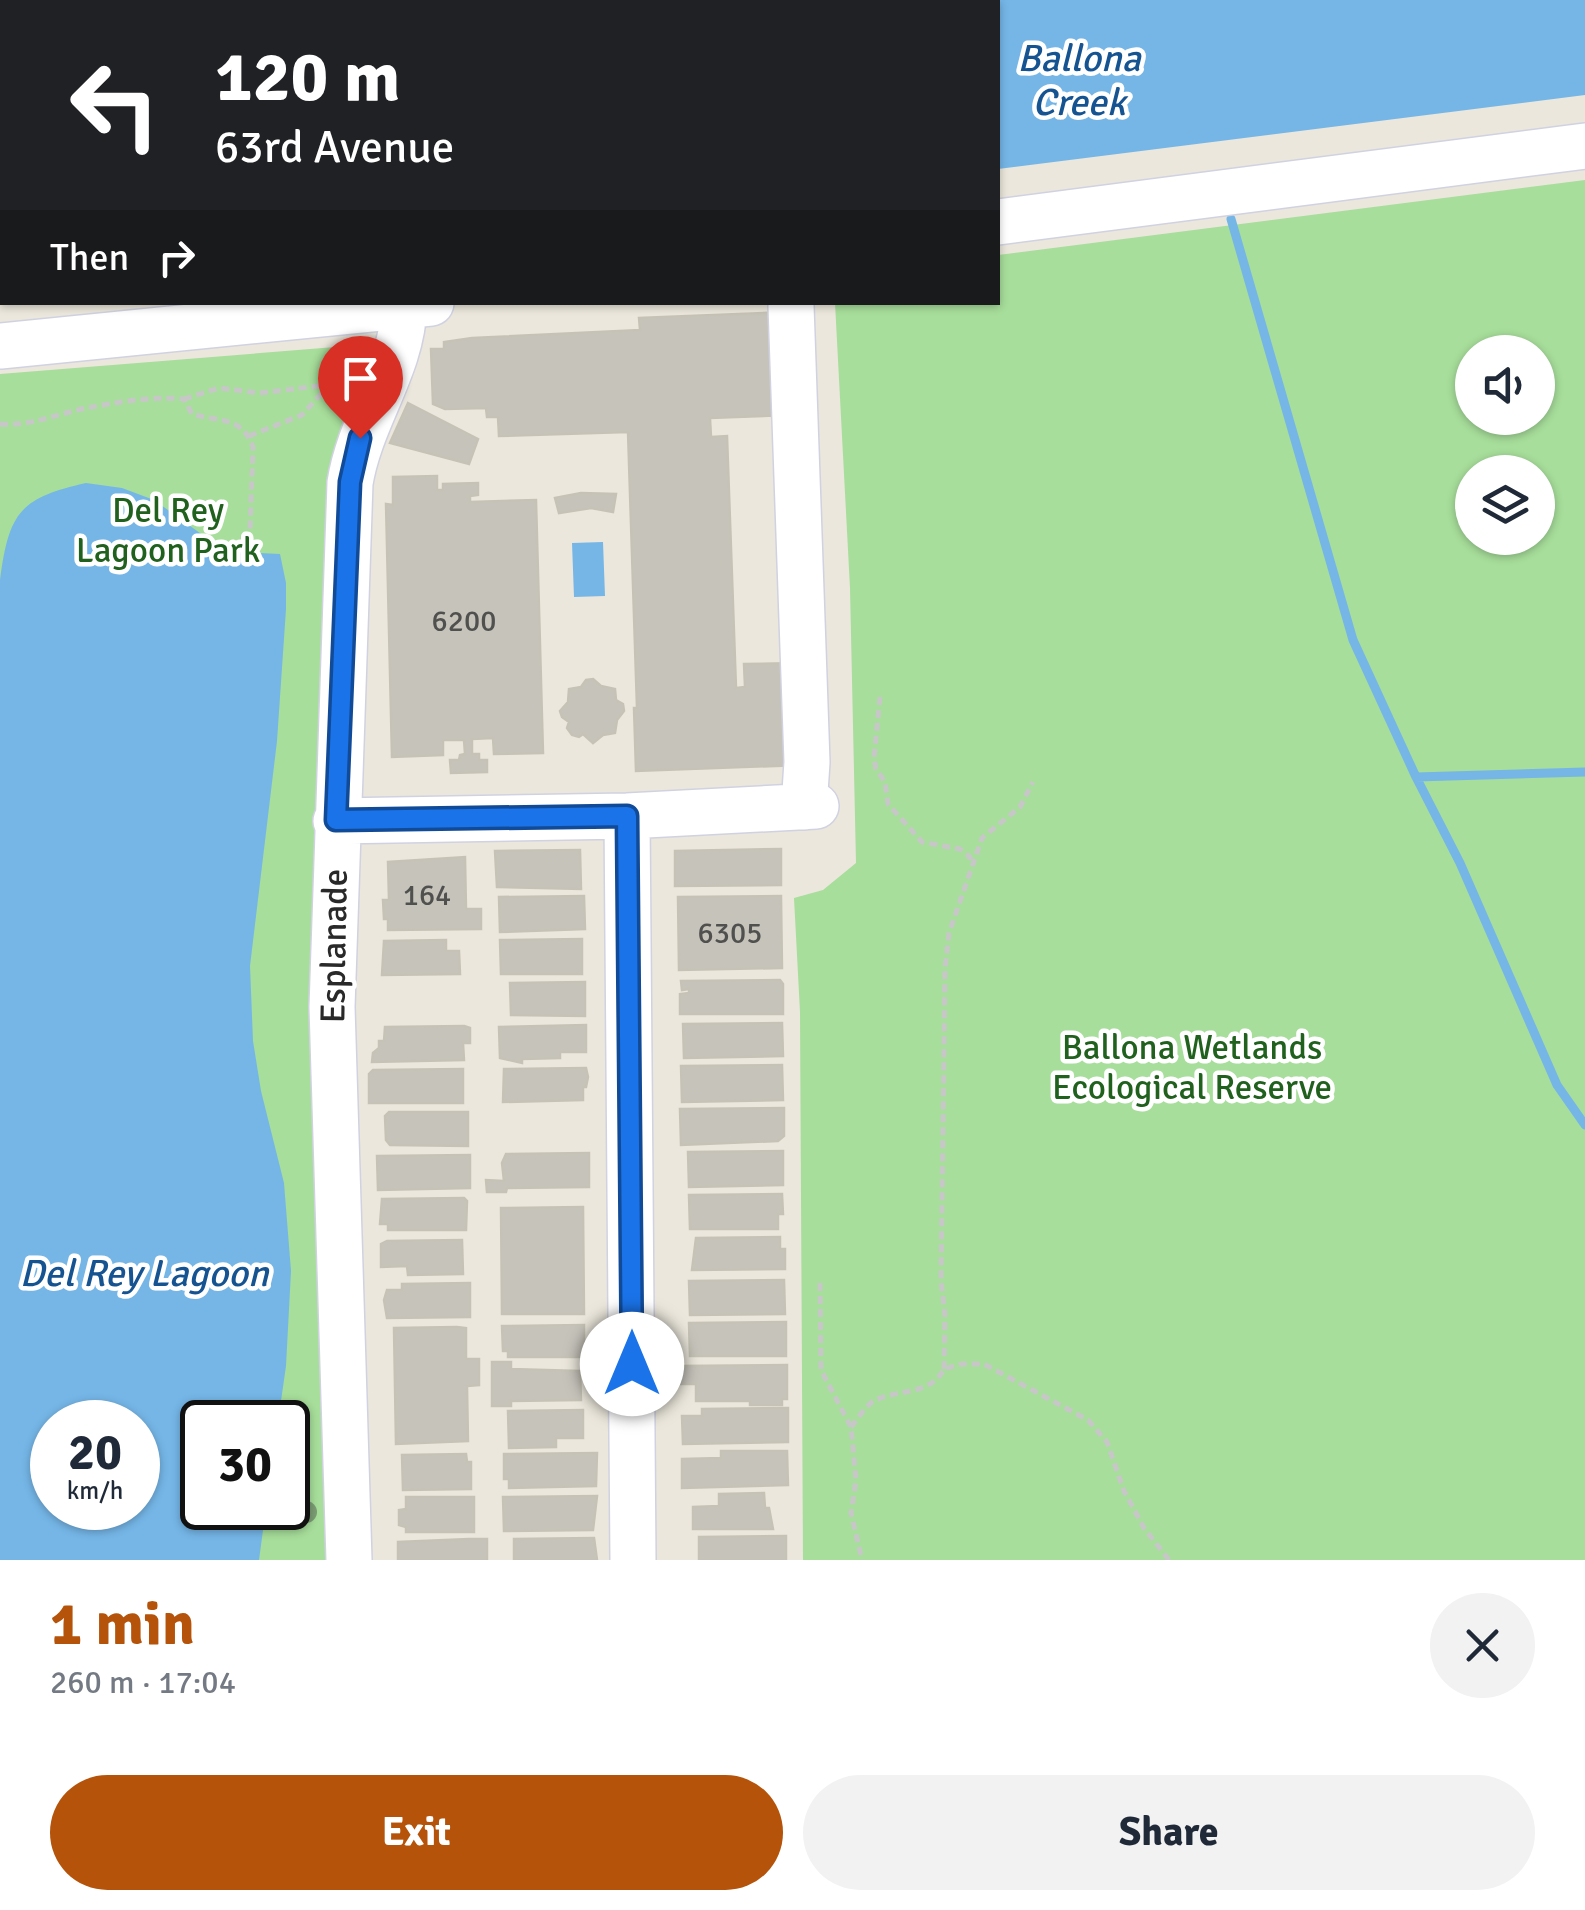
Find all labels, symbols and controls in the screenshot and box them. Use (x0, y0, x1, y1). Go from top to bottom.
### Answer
text: 120 m (215, 34, 400, 120)
water label: Ballona Creek (1017, 35, 1142, 126)
icon: left (50, 40, 180, 170)
text: 63rd Avenue (215, 120, 454, 175)
icon: right (149, 230, 204, 285)
text: Then (50, 234, 129, 281)
map controls (1455, 335, 1555, 555)
button: sound (1455, 335, 1555, 435)
pin (318, 336, 403, 439)
icon: arrive (333, 351, 388, 406)
button: layers (1455, 455, 1555, 555)
park label: Del Rey Lagoon Park (76, 489, 260, 572)
house number: 6200 (432, 603, 496, 640)
street label: Esplanade (311, 868, 357, 1024)
house number: 164 (403, 877, 451, 914)
house number: 6305 (698, 915, 762, 952)
park label: Ballona Wetlands Ecological Reserve (1052, 1026, 1332, 1109)
water label: Del Rey Lagoon (19, 1250, 270, 1297)
position arrow (580, 1312, 684, 1416)
speed limit sign: 30 (180, 1400, 310, 1530)
text: 20 (68, 1422, 122, 1484)
text: km/h (67, 1475, 123, 1506)
text: 1 min (50, 1588, 195, 1662)
button: close (1430, 1593, 1535, 1698)
text: 260 m · 17:04 (50, 1663, 236, 1702)
button: Exit (50, 1775, 783, 1890)
button: Share (803, 1775, 1535, 1890)

